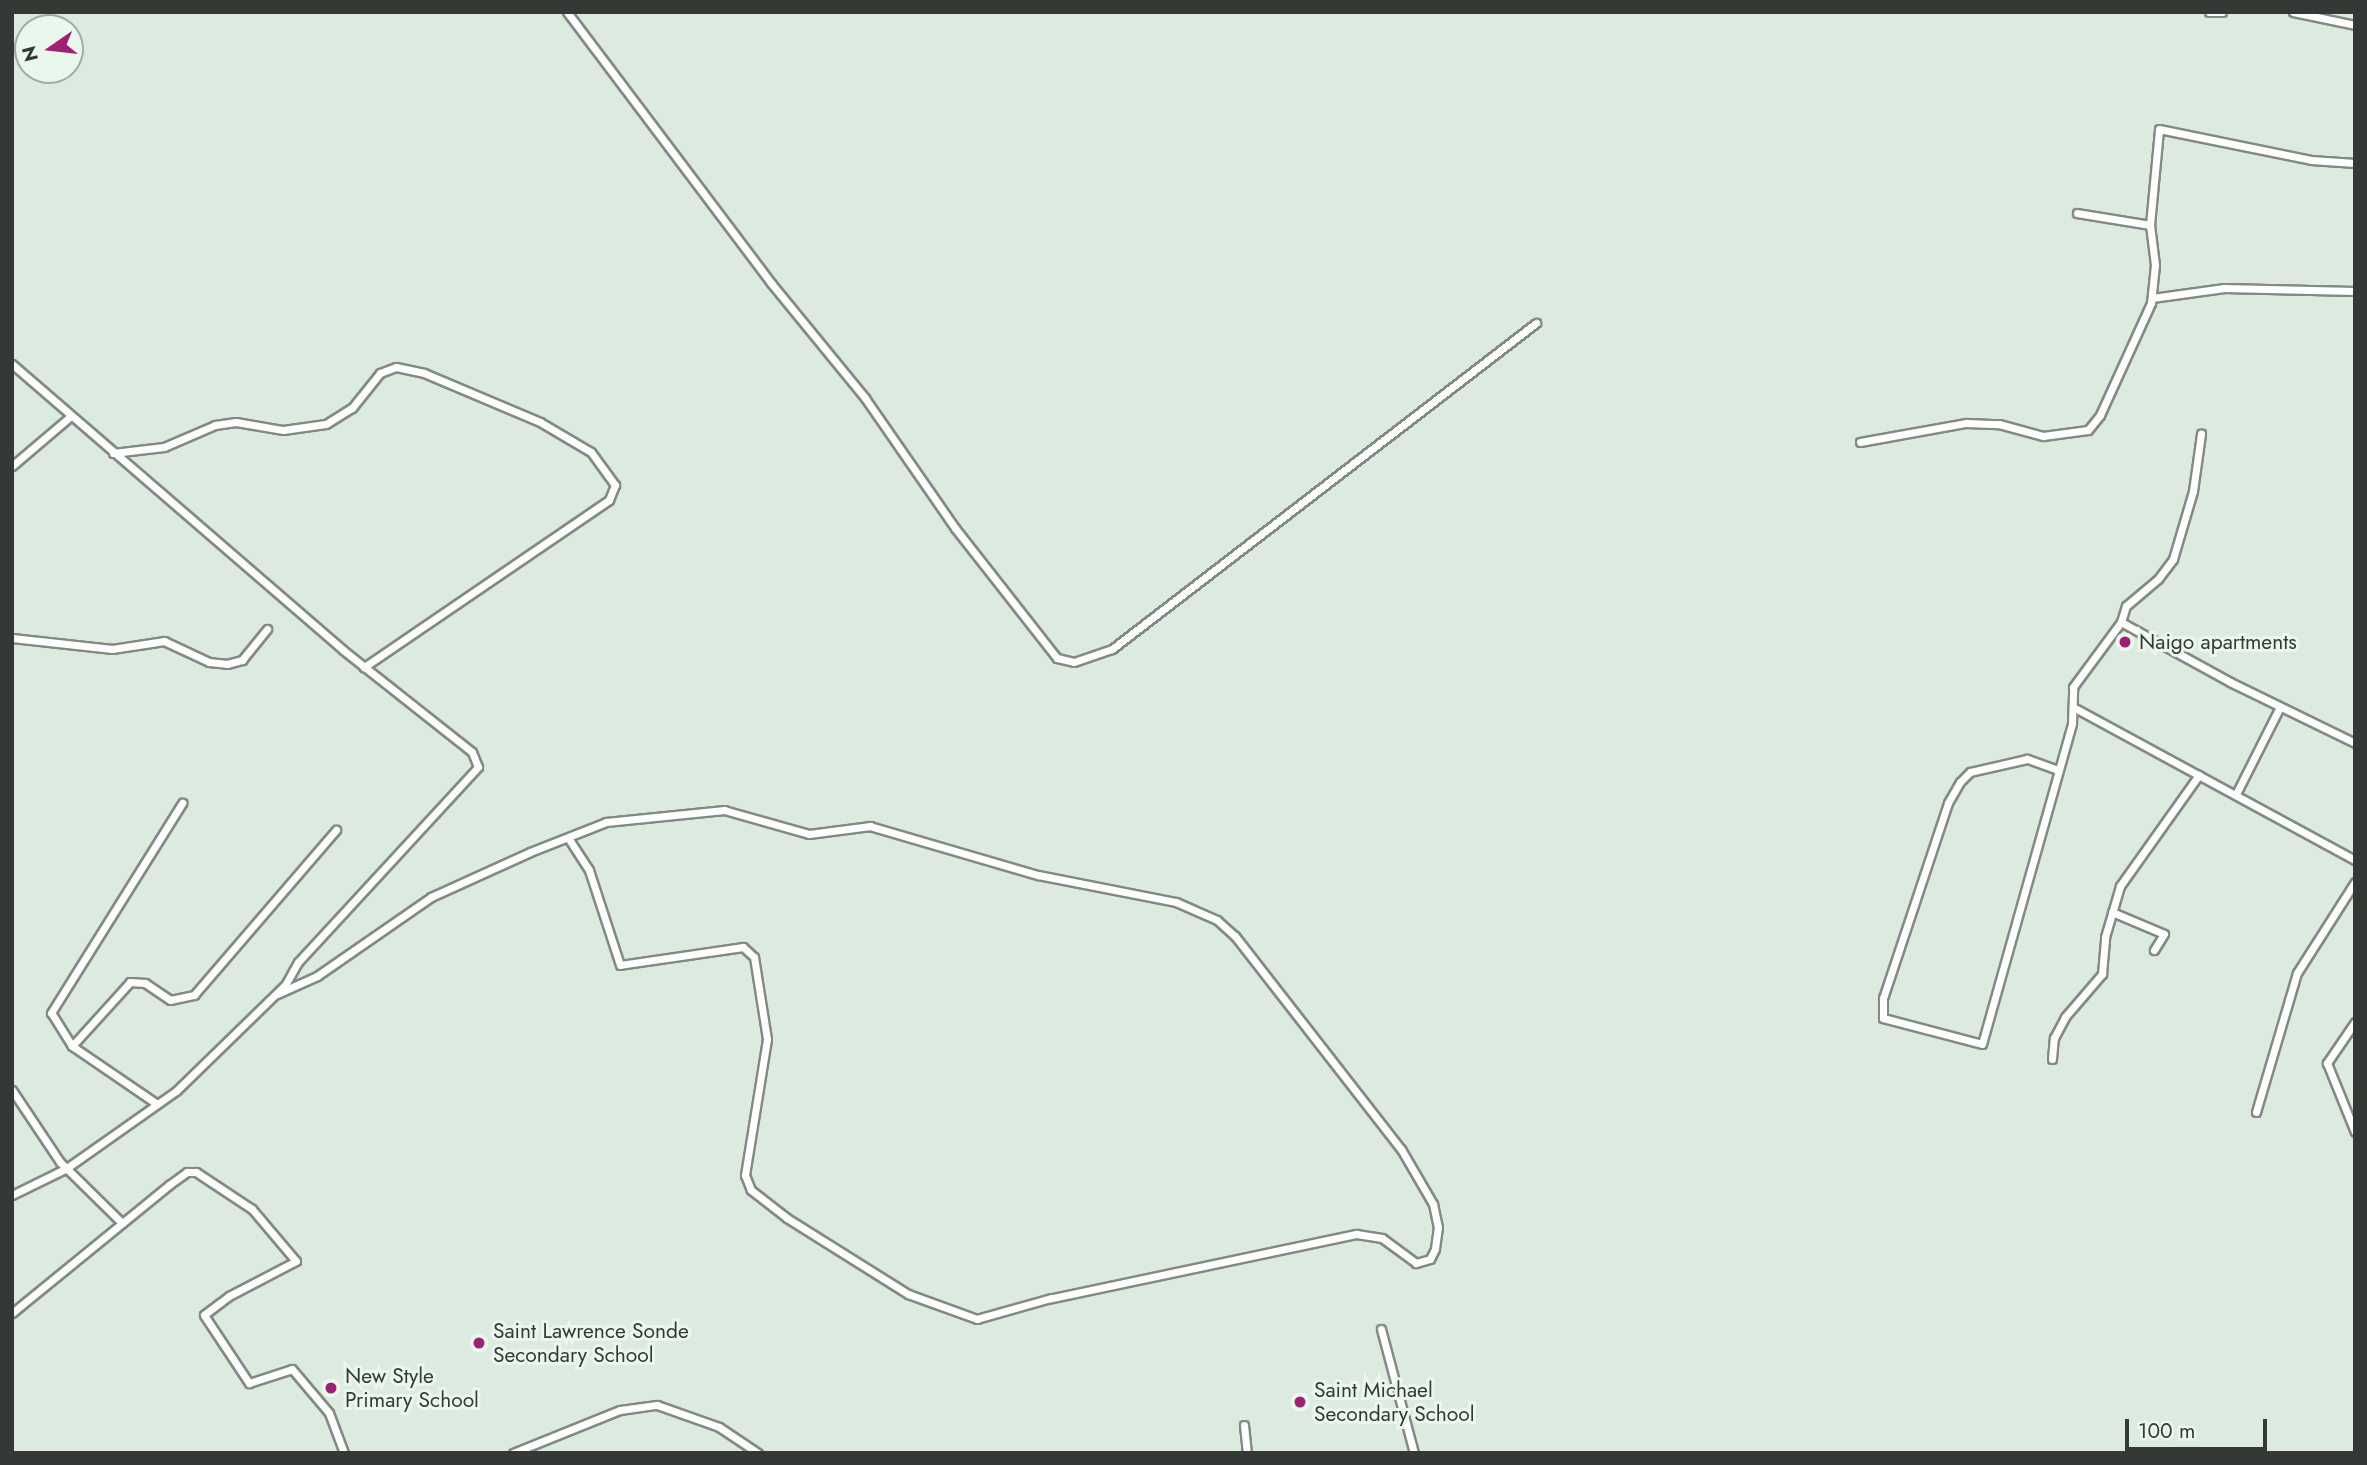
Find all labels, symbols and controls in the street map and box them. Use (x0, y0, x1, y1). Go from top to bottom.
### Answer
north arrow (14, 14, 84, 84)
text: N (15, 43, 45, 64)
place label: Naigo apartments (2139, 629, 2297, 655)
marker: Naigo apartments (2117, 634, 2133, 650)
place label: Saint Lawrence Sonde Secondary School (493, 1318, 689, 1368)
marker: Saint Lawrence Sonde Secondary School (471, 1335, 487, 1351)
place label: New Style Primary School (345, 1363, 479, 1413)
place label: Saint Michael Secondary School (1314, 1377, 1475, 1427)
marker: New Style Primary School (323, 1380, 339, 1396)
marker: Saint Michael Secondary School (1292, 1394, 1308, 1410)
scale bar (2129, 1406, 2271, 1450)
text: 100 m (2138, 1416, 2195, 1446)

